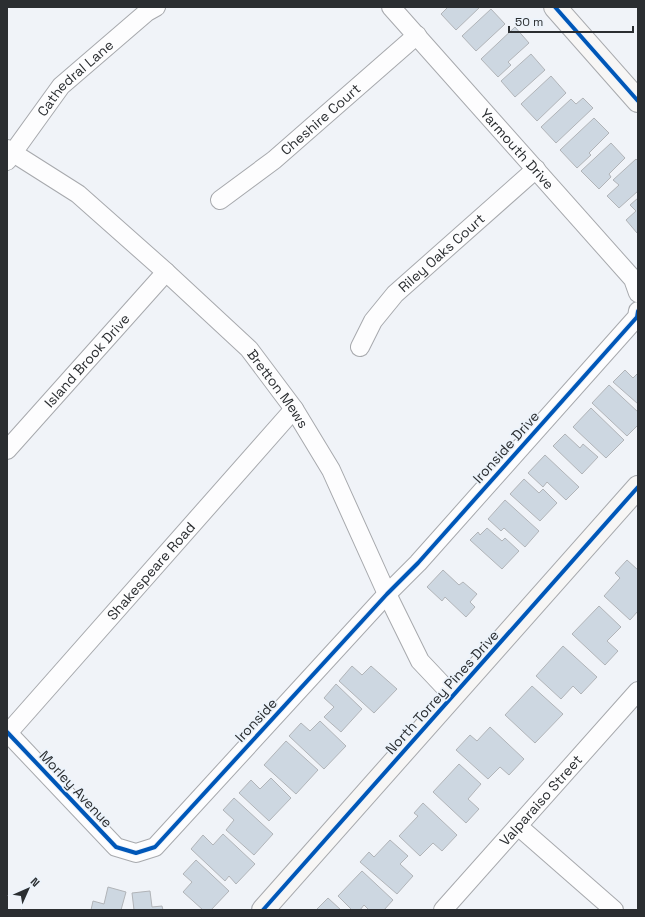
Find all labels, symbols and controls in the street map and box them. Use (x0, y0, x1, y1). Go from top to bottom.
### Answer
scale bar (509, 8, 633, 34)
text: 50 m (515, 14, 543, 30)
street label: Cathedral Lane (33, 36, 117, 120)
street label: Cheshire Court (277, 80, 364, 159)
street label: Yarmouth Drive (477, 105, 558, 193)
street label: Riley Oaks Court (394, 210, 489, 296)
street label: Island Brook Drive (40, 310, 134, 411)
street label: Bretton Mews (243, 346, 312, 431)
street label: Ironside Drive (469, 407, 543, 487)
street label: Shakespeare Road (103, 518, 199, 624)
street label: North Torrey Pines Drive (381, 626, 503, 758)
street label: Ironside (231, 694, 281, 746)
street label: Morley Avenue (36, 747, 116, 831)
street label: Valparaiso Street (496, 751, 586, 849)
north arrow (8, 869, 48, 909)
text: N (28, 874, 43, 889)

